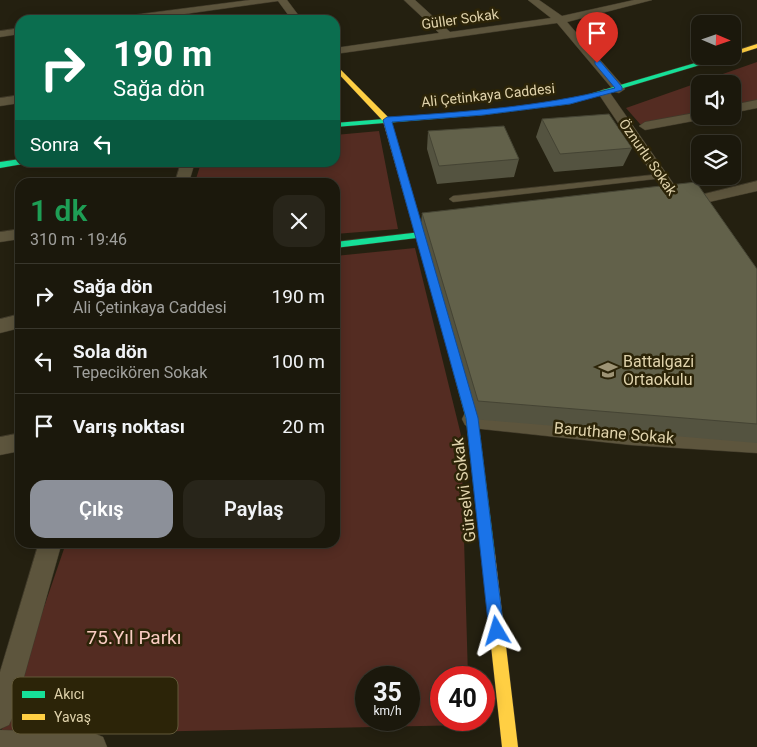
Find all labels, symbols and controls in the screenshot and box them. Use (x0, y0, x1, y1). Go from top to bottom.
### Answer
street label: Güller Sokak (420, 6, 501, 32)
pin (576, 12, 618, 63)
north arrow (691, 15, 741, 65)
map controls (691, 15, 741, 185)
icon: arrive (583, 19, 611, 47)
text: 190 m (113, 34, 212, 75)
icon: right (30, 35, 95, 100)
button: sound (691, 75, 741, 125)
text: Sağa dön (113, 76, 205, 101)
street label: Ali Çetinkaya Caddesi (420, 80, 556, 110)
street label: Öznurlu Sokak (616, 116, 681, 199)
icon: left (89, 130, 117, 158)
text: Sonra (30, 133, 79, 156)
button: layers (691, 135, 741, 185)
text: 1 dk (30, 193, 87, 228)
button: close (273, 195, 325, 247)
text: 310 m · 19:46 (30, 230, 127, 249)
text: Sağa dön (73, 275, 153, 298)
icon: right (30, 282, 58, 310)
text: 190 m (272, 285, 325, 308)
text: Ali Çetinkaya Caddesi (73, 298, 227, 317)
text: Sola dön (73, 340, 147, 363)
icon: left (30, 347, 58, 375)
text: 100 m (272, 350, 325, 373)
place label: Battalgazi Ortaokulu (623, 352, 694, 389)
school or university icon: Battalgazi Ortaokulu (597, 359, 619, 381)
text: Tepecikören Sokak (73, 363, 207, 382)
icon: arrive (30, 412, 58, 440)
text: Varış noktası (73, 415, 185, 438)
text: 20 m (282, 415, 325, 438)
street label: Baruthane Sokak (553, 418, 676, 448)
street label: Gürselvi Sokak (448, 436, 480, 543)
button: Çıkış (30, 480, 173, 538)
button: Paylaş (183, 480, 325, 538)
position arrow (470, 604, 522, 656)
park label: 75.Yıl Parkı (87, 626, 181, 649)
speed limit sign: 40 (430, 666, 495, 731)
legend (12, 677, 178, 734)
text: 35 (373, 678, 402, 707)
text: Akıcı (54, 686, 85, 702)
text: km/h (373, 704, 402, 718)
text: Yavaş (54, 709, 91, 725)

